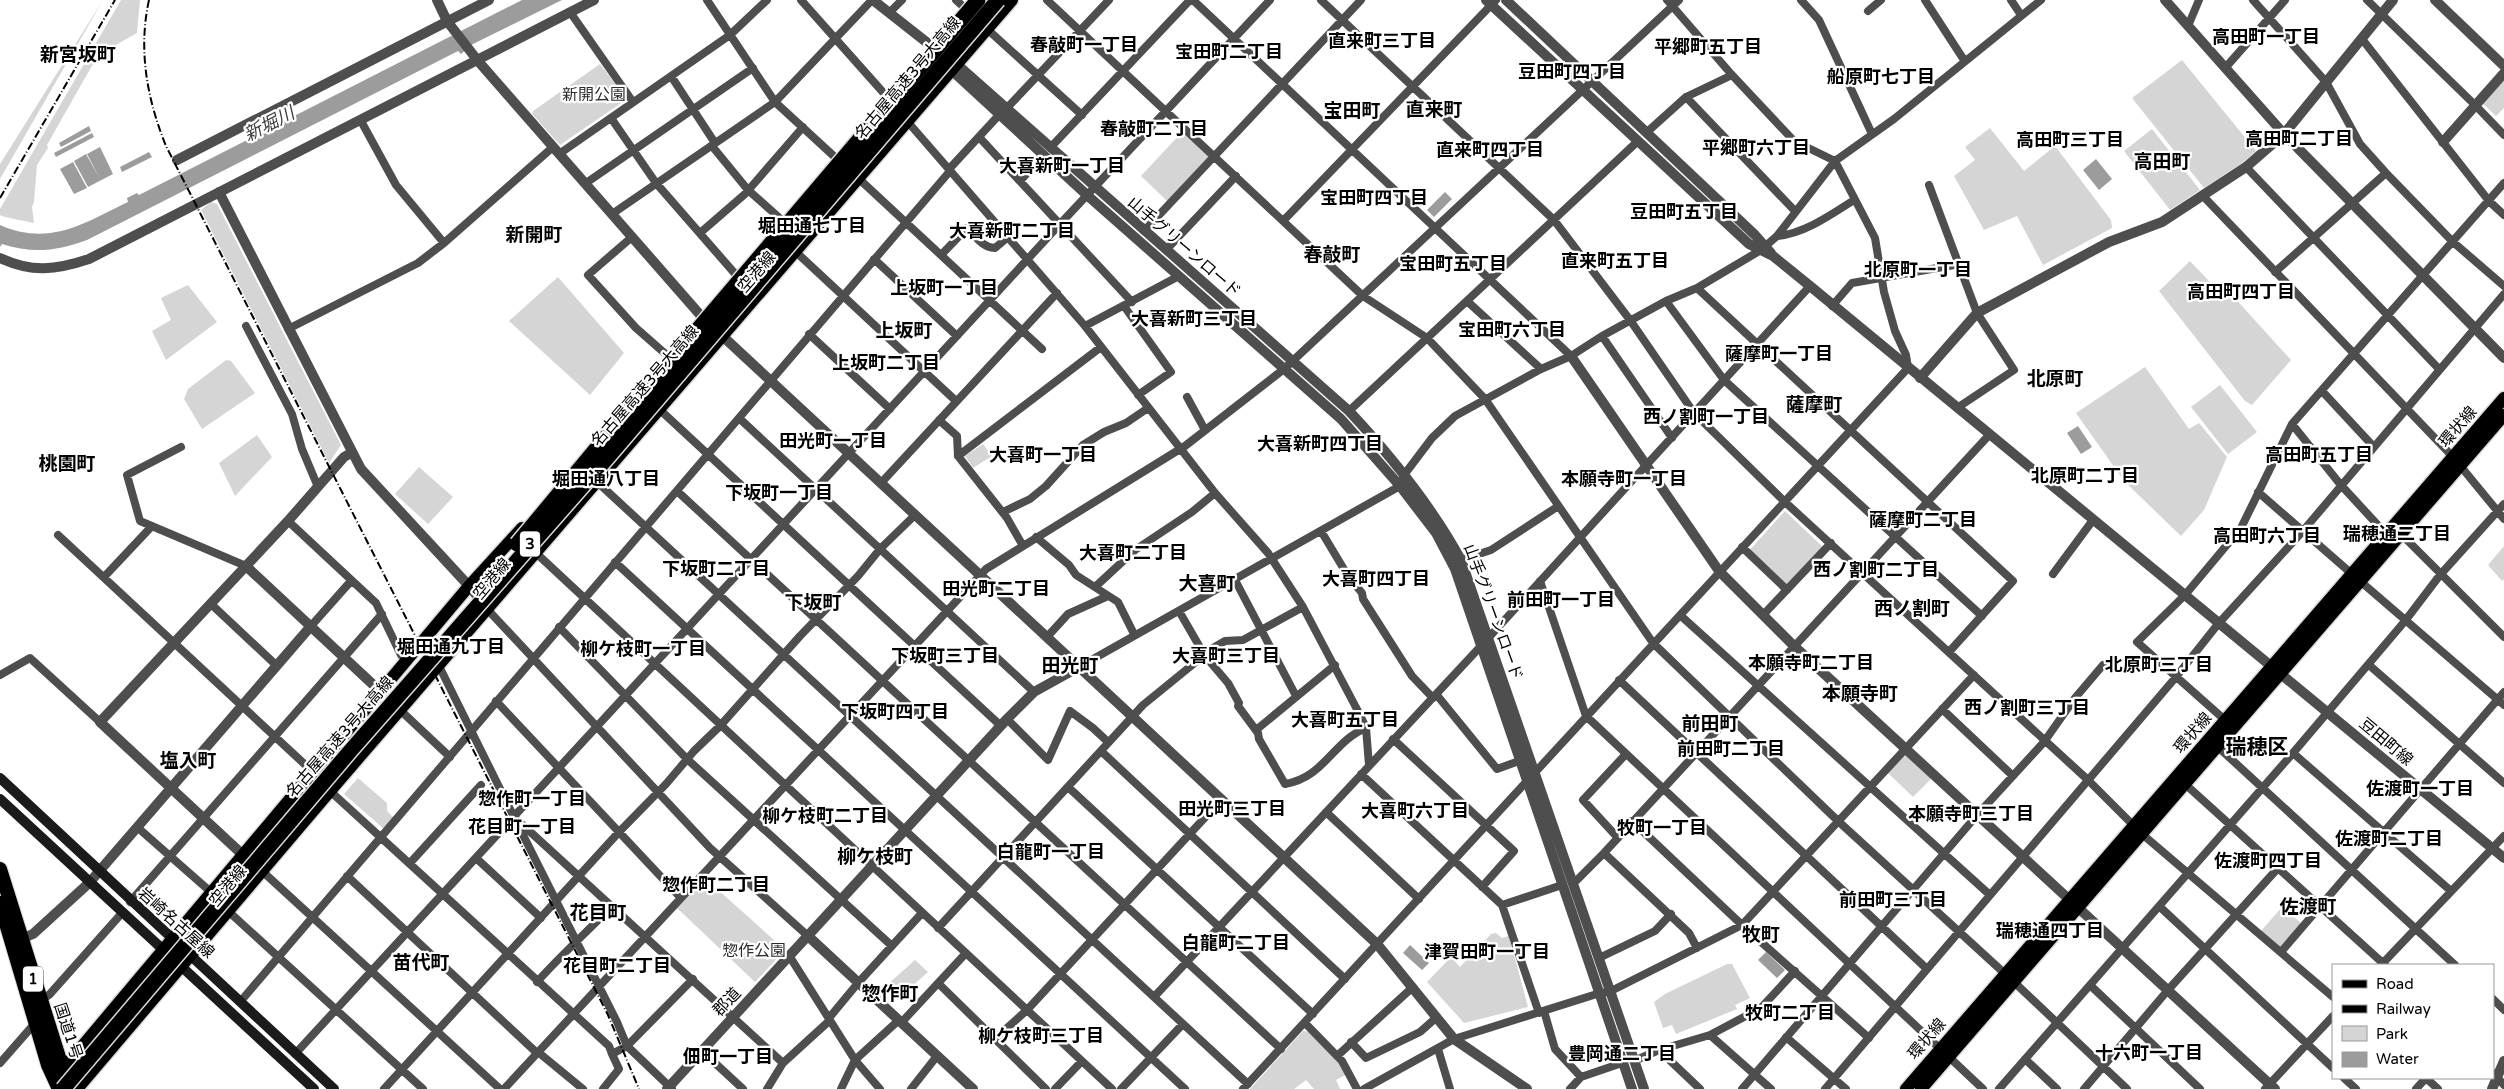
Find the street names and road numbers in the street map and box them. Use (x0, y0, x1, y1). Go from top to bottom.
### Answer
street label: 名古屋高速3号大高線 (851, 13, 965, 143)
street label: 山手グリーンロード (1123, 192, 1245, 302)
street label: 空港線 (734, 247, 780, 297)
street label: 名古屋高速3号大高線 (587, 321, 703, 451)
street label: 環状線 (2435, 402, 2481, 452)
road number: 3 (520, 532, 540, 556)
street label: 山手グリーンロード (1459, 541, 1527, 683)
street label: 空港線 (469, 554, 515, 604)
street label: 名古屋高速3号大高線 (282, 672, 398, 802)
street label: 環状線 (2170, 708, 2216, 758)
street label: 豆田町線 (2355, 714, 2417, 770)
street label: 空港線 (205, 861, 251, 911)
street label: 岩崎名古屋線 (134, 883, 218, 963)
road number: 1 (23, 966, 43, 992)
street label: 郡道 (709, 983, 745, 1021)
street label: 国道1号 (50, 1000, 86, 1062)
street label: 環状線 (1904, 1014, 1950, 1064)

